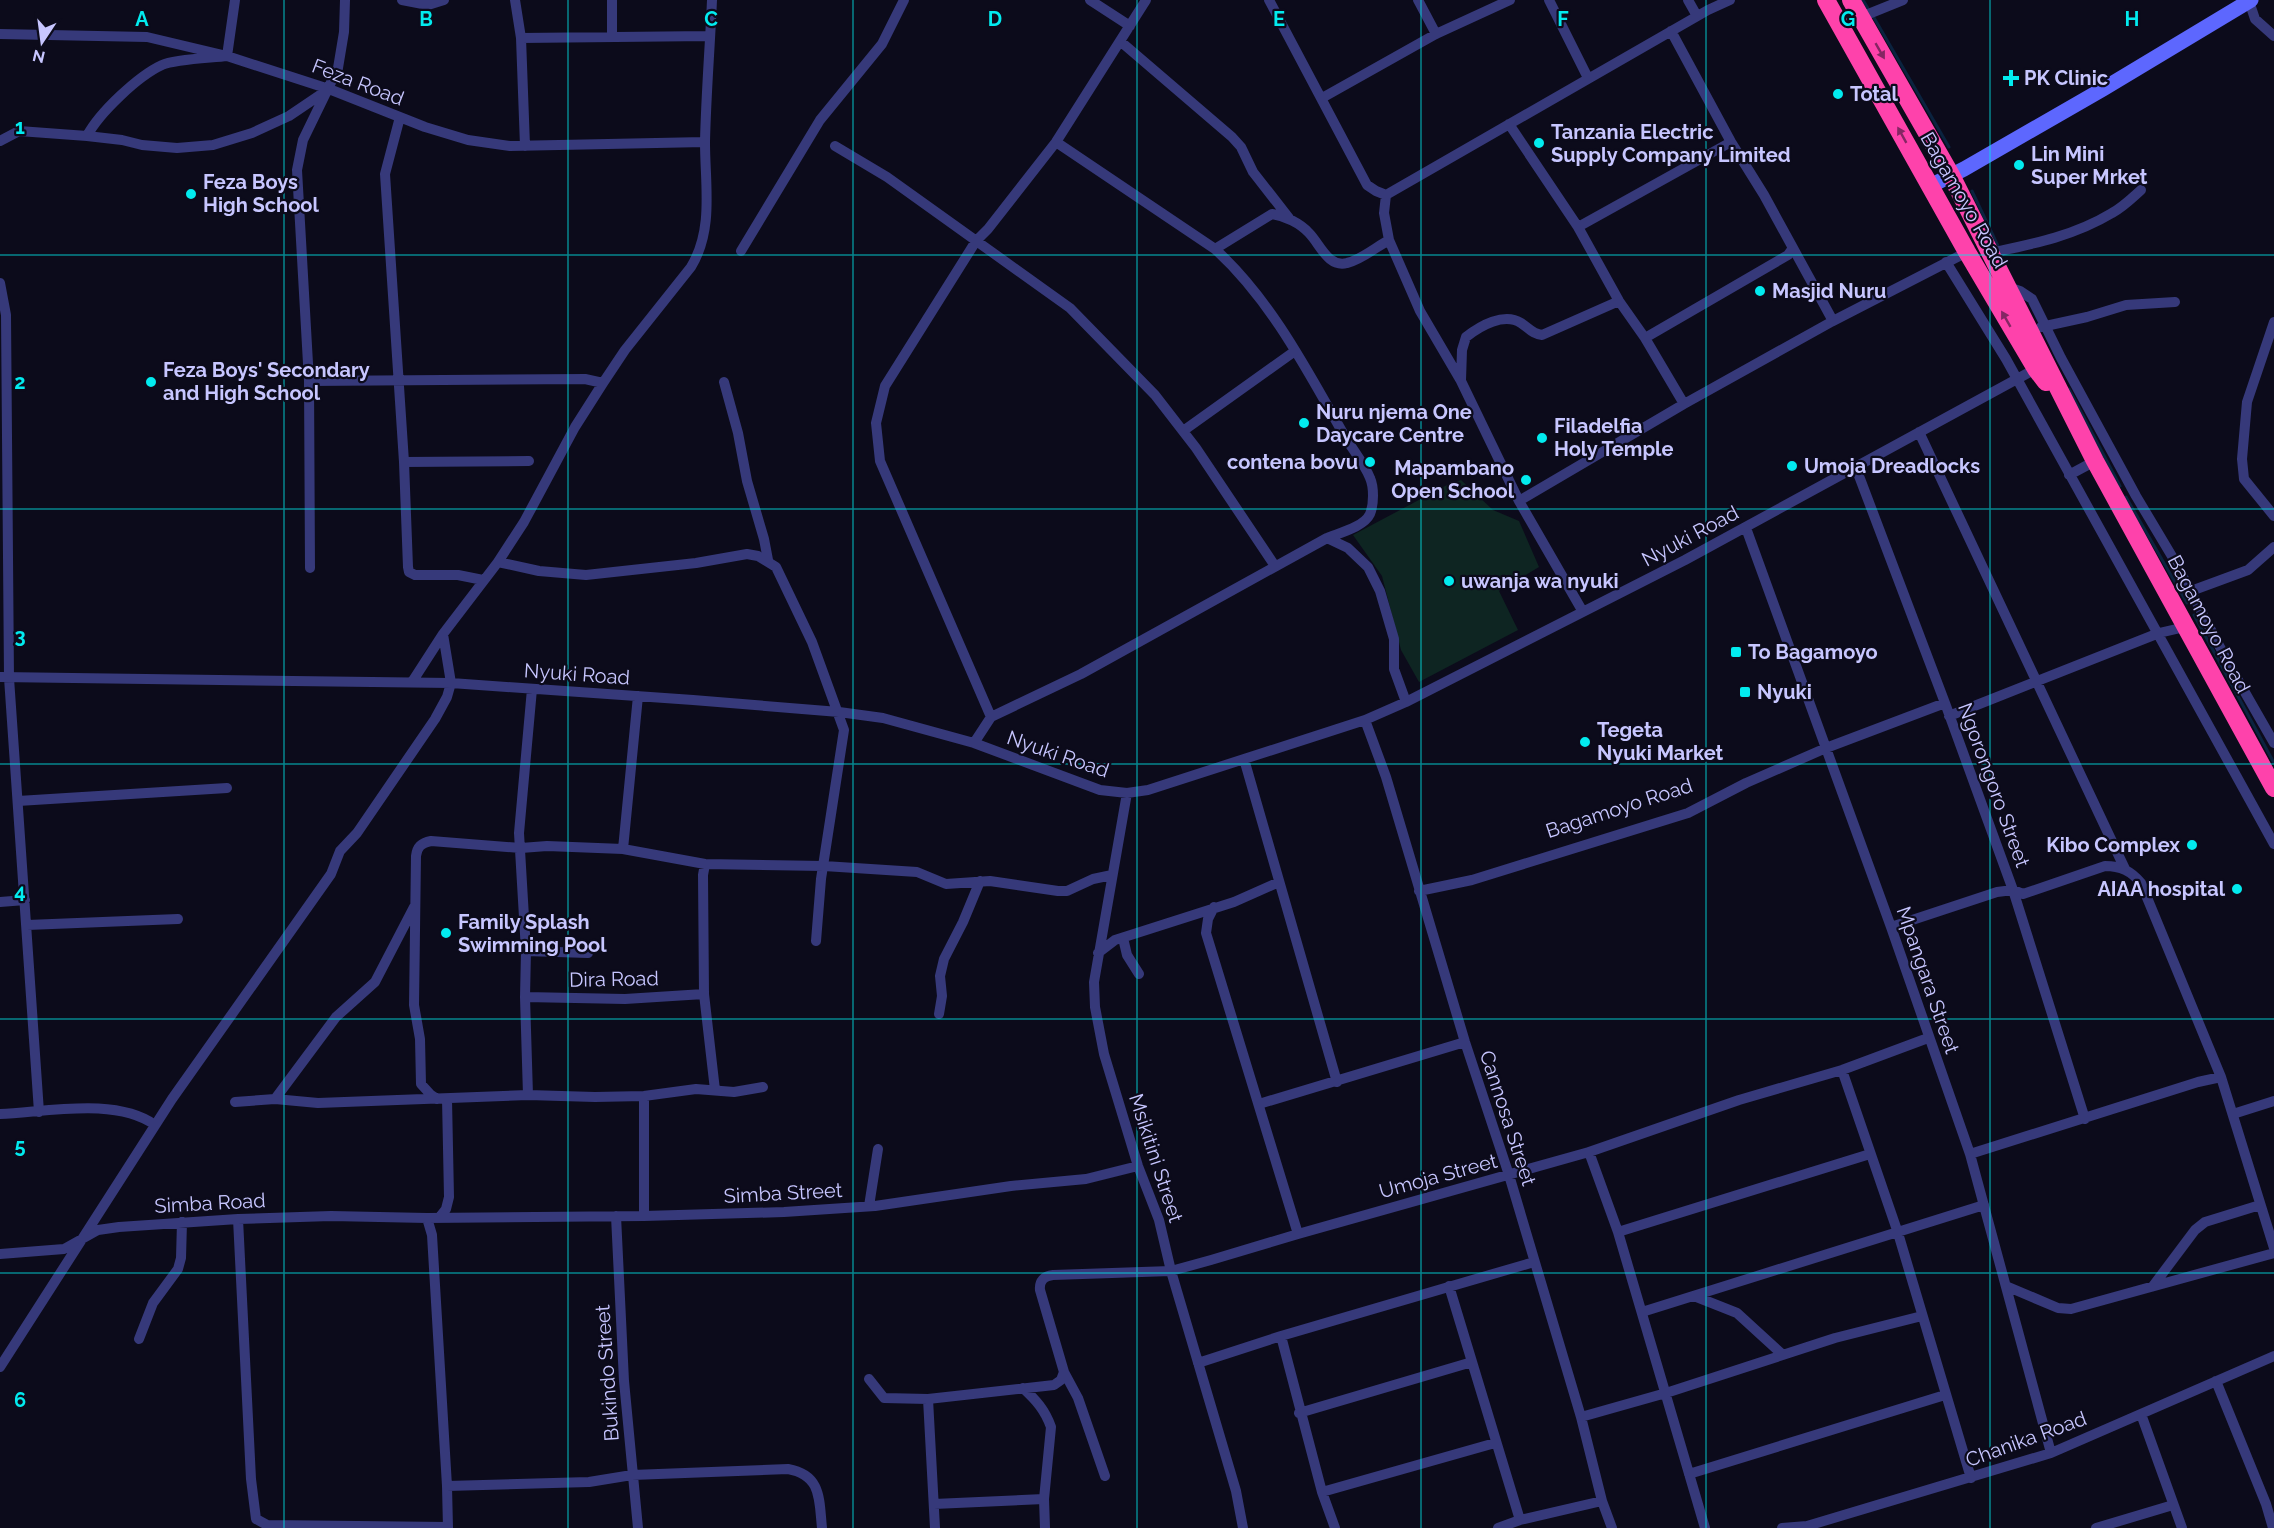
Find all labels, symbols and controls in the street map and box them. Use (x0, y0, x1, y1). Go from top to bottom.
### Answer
text: A (135, 7, 149, 31)
text: B (419, 7, 433, 31)
text: C (704, 7, 718, 31)
text: D (988, 7, 1002, 31)
text: E (1273, 7, 1285, 31)
text: F (1557, 7, 1569, 31)
text: G (1841, 7, 1855, 31)
text: H (2125, 7, 2139, 31)
north arrow (12, 12, 72, 72)
one-way arrow (1875, 43, 1885, 60)
text: N (31, 45, 47, 67)
street label: Feza Road (309, 53, 407, 111)
place label: PK Clinic (2024, 66, 2108, 90)
marker: PK Clinic (2002, 69, 2020, 87)
place label: Total (1850, 82, 1899, 106)
marker: Total (1831, 87, 1845, 101)
text: 1 (15, 115, 25, 139)
place label: Tanzania Electric Supply Company Limited (1551, 120, 1791, 167)
one-way arrow (1896, 127, 1907, 143)
street label: Bagamoyo Road (1915, 128, 2013, 272)
marker: Tanzania Electric Supply Company Limited (1532, 136, 1546, 150)
place label: Lin Mini Super Mrket (2031, 142, 2148, 189)
marker: Lin Mini Super Mrket (2012, 158, 2026, 172)
place label: Feza Boys High School (203, 170, 319, 217)
marker: Feza Boys High School (184, 187, 198, 201)
place label: Masjid Nuru (1772, 279, 1886, 303)
marker: Masjid Nuru (1753, 284, 1767, 298)
one-way arrow (2002, 310, 2012, 327)
place label: Feza Boys' Secondary and High School (163, 358, 370, 405)
text: 2 (14, 370, 26, 394)
marker: Feza Boys' Secondary and High School (144, 375, 158, 389)
place label: Nuru njema One Daycare Centre (1316, 400, 1472, 447)
place label: Filadelfia Holy Temple (1554, 414, 1673, 461)
marker: Nuru njema One Daycare Centre (1297, 416, 1311, 430)
marker: Filadelfia Holy Temple (1535, 431, 1549, 445)
place label: contena bovu (1227, 450, 1358, 474)
place label: Umoja Dreadlocks (1804, 454, 1980, 478)
marker: contena bovu (1363, 455, 1377, 469)
place label: Mapambano Open School (1391, 456, 1515, 503)
marker: Umoja Dreadlocks (1785, 459, 1799, 473)
marker: Mapambano Open School (1519, 473, 1533, 487)
street label: Nyuki Road (1637, 500, 1743, 572)
street label: Bagamoyo Road (2163, 551, 2255, 697)
place label: uwanja wa nyuki (1461, 569, 1619, 593)
marker: uwanja wa nyuki (1442, 574, 1456, 588)
text: 3 (14, 624, 26, 648)
place label: To Bagamoyo (1748, 640, 1878, 664)
marker: To Bagamoyo (1729, 645, 1743, 659)
street label: Nyuki Road (523, 658, 631, 690)
place label: Nyuki (1757, 680, 1812, 704)
marker: Nyuki (1738, 685, 1752, 699)
street label: Ngorongoro Street (1953, 700, 2035, 871)
place label: Tegeta Nyuki Market (1597, 718, 1724, 765)
street label: Nyuki Road (1004, 725, 1112, 783)
marker: Tegeta Nyuki Market (1578, 735, 1592, 749)
street label: Bagamoyo Road (1543, 773, 1695, 843)
place label: Kibo Complex (2046, 833, 2180, 857)
marker: Kibo Complex (2185, 838, 2199, 852)
place label: AIAA hospital (2097, 877, 2226, 901)
text: 4 (14, 879, 26, 903)
marker: AIAA hospital (2230, 882, 2244, 896)
street label: Mpangara Street (1892, 903, 1965, 1057)
place label: Family Splash Swimming Pool (458, 910, 607, 957)
marker: Family Splash Swimming Pool (439, 926, 453, 940)
street label: Dira Road (569, 966, 659, 992)
street label: Cannosa Street (1475, 1047, 1541, 1189)
street label: Msikitini Street (1124, 1091, 1188, 1226)
text: 5 (14, 1134, 26, 1158)
street label: Umoja Street (1376, 1149, 1500, 1203)
street label: Simba Street (723, 1178, 843, 1208)
street label: Simba Road (154, 1188, 266, 1218)
street label: Bukindo Street (590, 1304, 624, 1442)
text: 6 (14, 1388, 26, 1412)
street label: Chanika Road (1962, 1406, 2090, 1472)

